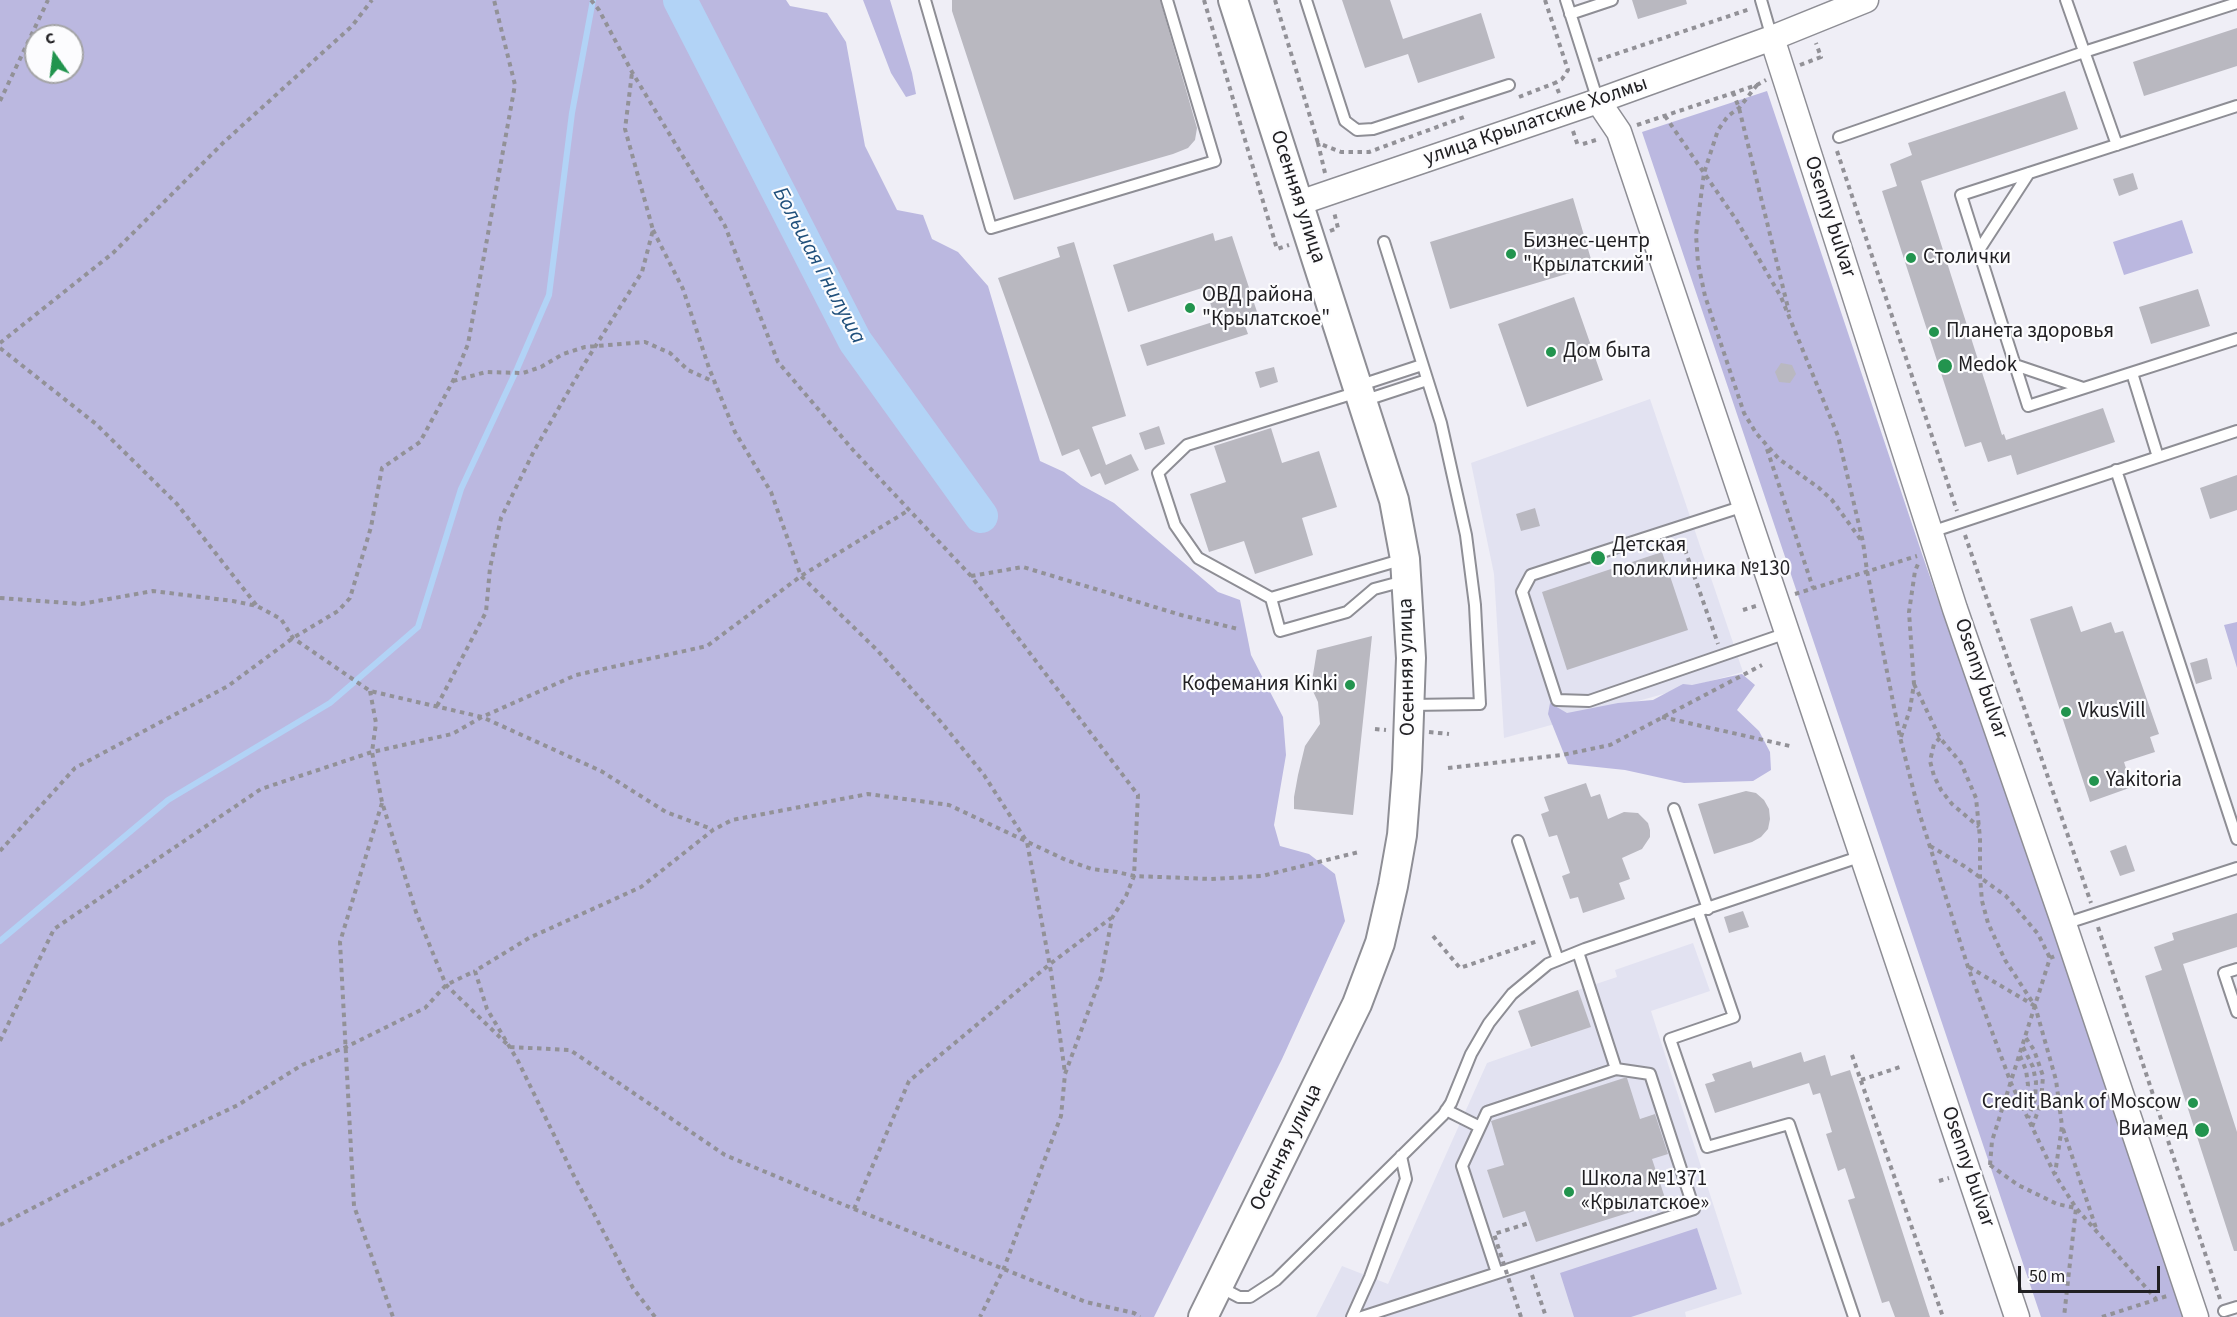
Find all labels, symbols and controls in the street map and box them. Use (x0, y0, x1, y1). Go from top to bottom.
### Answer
north arrow (24, 24, 84, 84)
text: С (43, 27, 57, 50)
street label: улица Крылатские Холмы (1421, 72, 1651, 172)
street label: Осенняя улица (1264, 127, 1330, 267)
street label: Osenny bulvar (1798, 153, 1860, 281)
water label: Большая Гнилуша (766, 183, 870, 349)
place label: Бизнес-центр "Крылатский" (1523, 229, 1653, 279)
place label: Столички (1923, 245, 2011, 271)
marker: Бизнес-центр "Крылатский" (1504, 247, 1518, 261)
marker: Столички (1904, 251, 1918, 265)
place label: ОВД района "Крылатское" (1202, 283, 1330, 333)
marker: ОВД района "Крылатское" (1183, 301, 1197, 315)
place label: Планета здоровья (1946, 319, 2114, 345)
marker: Планета здоровья (1927, 325, 1941, 339)
place label: Дом быта (1563, 339, 1651, 365)
marker: Дом быта (1544, 345, 1558, 359)
place label: Medok (1958, 353, 2017, 379)
marker: Medok (1936, 357, 1954, 375)
place label: Детская поликлиника №130 (1612, 533, 1790, 583)
marker: Детская поликлиника №130 (1589, 549, 1607, 567)
street label: Осенняя улица (1394, 598, 1422, 736)
street label: Osenny bulvar (1948, 615, 2012, 743)
place label: Кофемания Kinki (1182, 672, 1338, 698)
marker: Кофемания Kinki (1343, 678, 1357, 692)
place label: VkusVill (2078, 699, 2146, 725)
marker: VkusVill (2059, 705, 2073, 719)
place label: Yakitoria (2106, 768, 2182, 794)
marker: Yakitoria (2087, 774, 2101, 788)
street label: Осенняя улица (1245, 1080, 1329, 1216)
place label: Credit Bank of Moscow (1982, 1090, 2181, 1116)
marker: Credit Bank of Moscow (2186, 1096, 2200, 1110)
street label: Osenny bulvar (1935, 1103, 1999, 1231)
place label: Виамед (2118, 1117, 2188, 1143)
marker: Виамед (2193, 1121, 2211, 1139)
place label: Школа №1371 «Крылатское» (1581, 1167, 1709, 1217)
marker: Школа №1371 «Крылатское» (1562, 1185, 1576, 1199)
scale bar (2021, 1254, 2164, 1292)
text: 50 m (2029, 1264, 2065, 1289)

